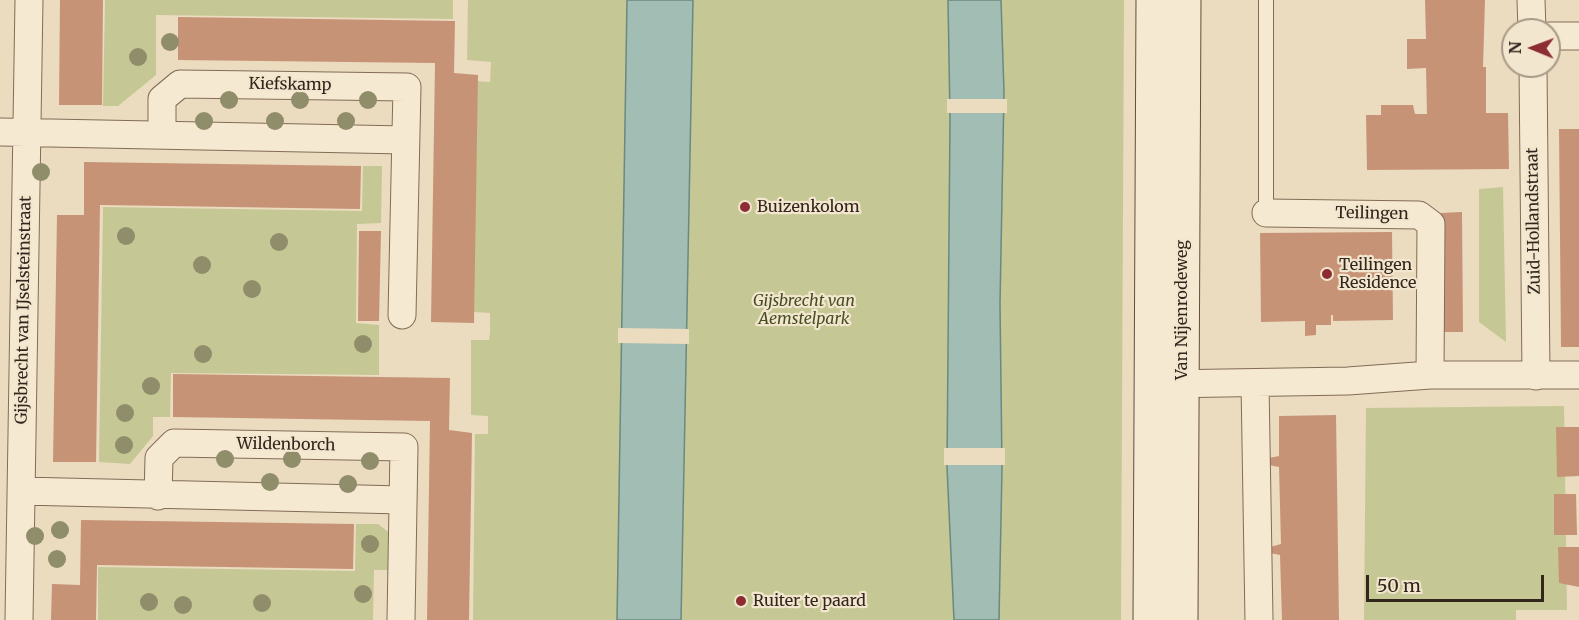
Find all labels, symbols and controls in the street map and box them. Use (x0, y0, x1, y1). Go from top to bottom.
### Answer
north arrow (1501, 18, 1561, 78)
text: N (1505, 41, 1525, 54)
street label: Kiefskamp (248, 75, 332, 95)
street label: Zuid-Hollandstraat (1523, 147, 1545, 295)
street label: Gijsbrecht van IJselsteinstraat (12, 196, 36, 424)
place label: Buizenkolom (757, 197, 860, 217)
marker: Buizenkolom (738, 200, 752, 214)
street label: Teilingen (1335, 204, 1409, 224)
street label: Van Nijenrodeweg (1172, 240, 1192, 380)
place label: Teilingen Residence (1339, 255, 1416, 293)
marker: Teilingen Residence (1320, 267, 1334, 281)
park label: Gijsbrecht van Aemstelpark (753, 291, 855, 329)
street label: Wildenborch (236, 435, 336, 455)
scale bar (1369, 563, 1548, 601)
text: 50 m (1377, 574, 1421, 597)
place label: Ruiter te paard (753, 591, 866, 611)
marker: Ruiter te paard (734, 594, 748, 608)

